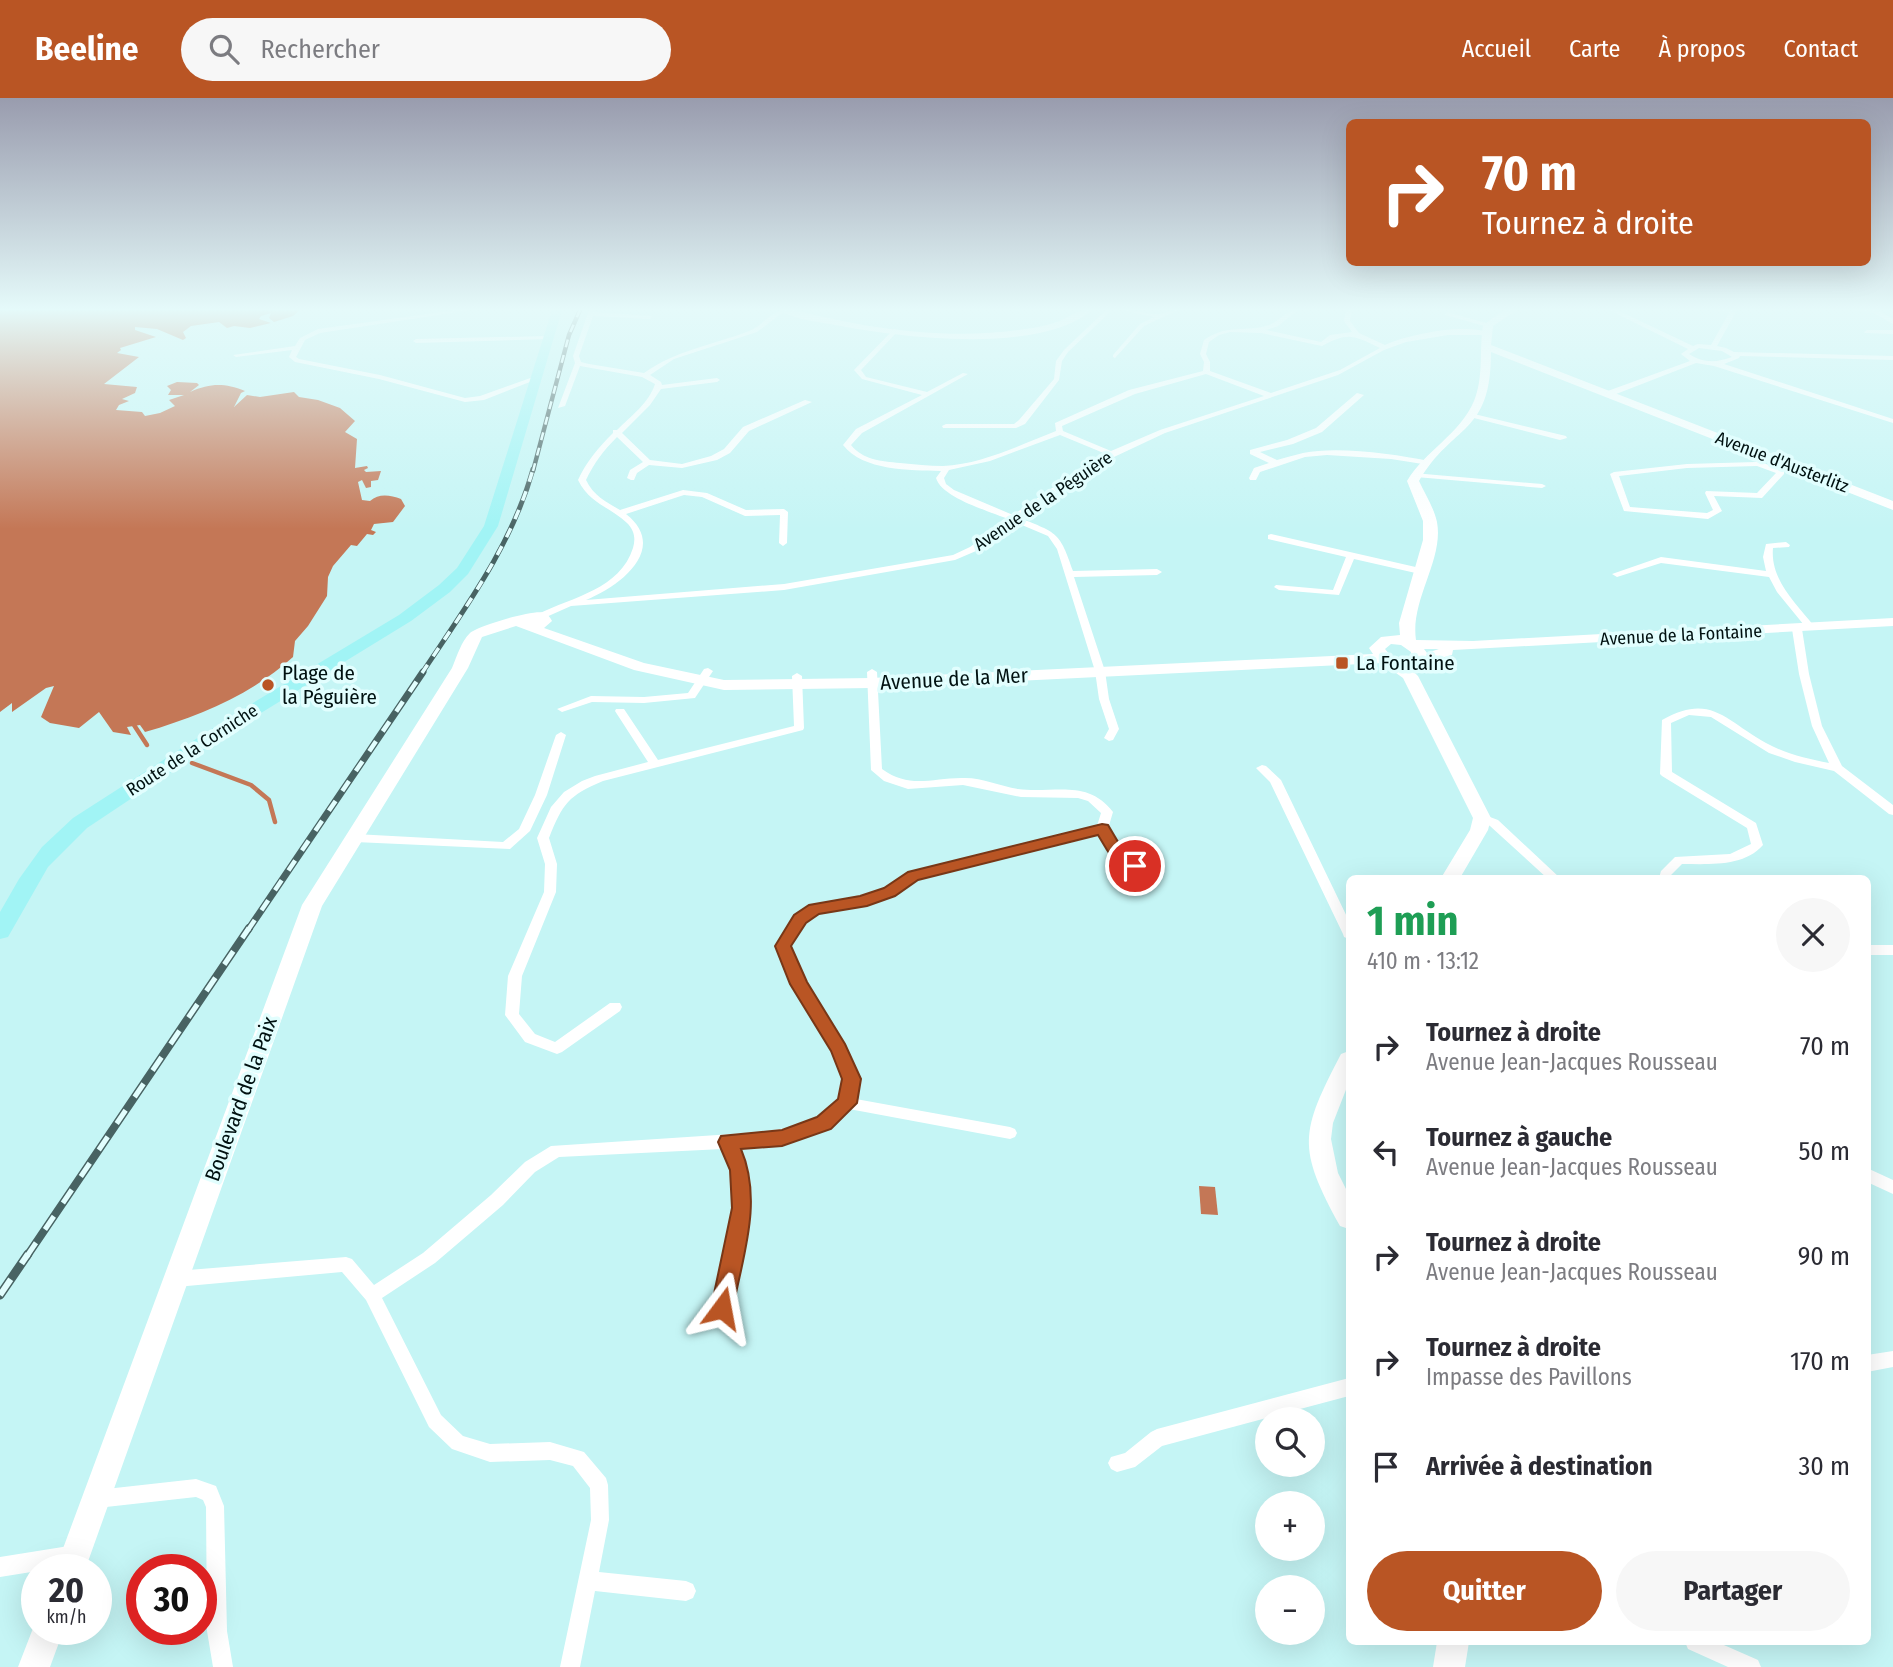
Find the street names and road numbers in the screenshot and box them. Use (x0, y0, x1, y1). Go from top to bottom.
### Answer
street label: Avenue d'Austerlitz (1712, 427, 1852, 497)
street label: Avenue de la Péguière (970, 446, 1117, 556)
street label: Avenue de la Fontaine (1599, 620, 1763, 650)
street label: Avenue de la Mer (879, 662, 1029, 696)
street label: Route de la Corniche (122, 699, 262, 801)
street label: Boulevard de la Paix (199, 1012, 283, 1185)

